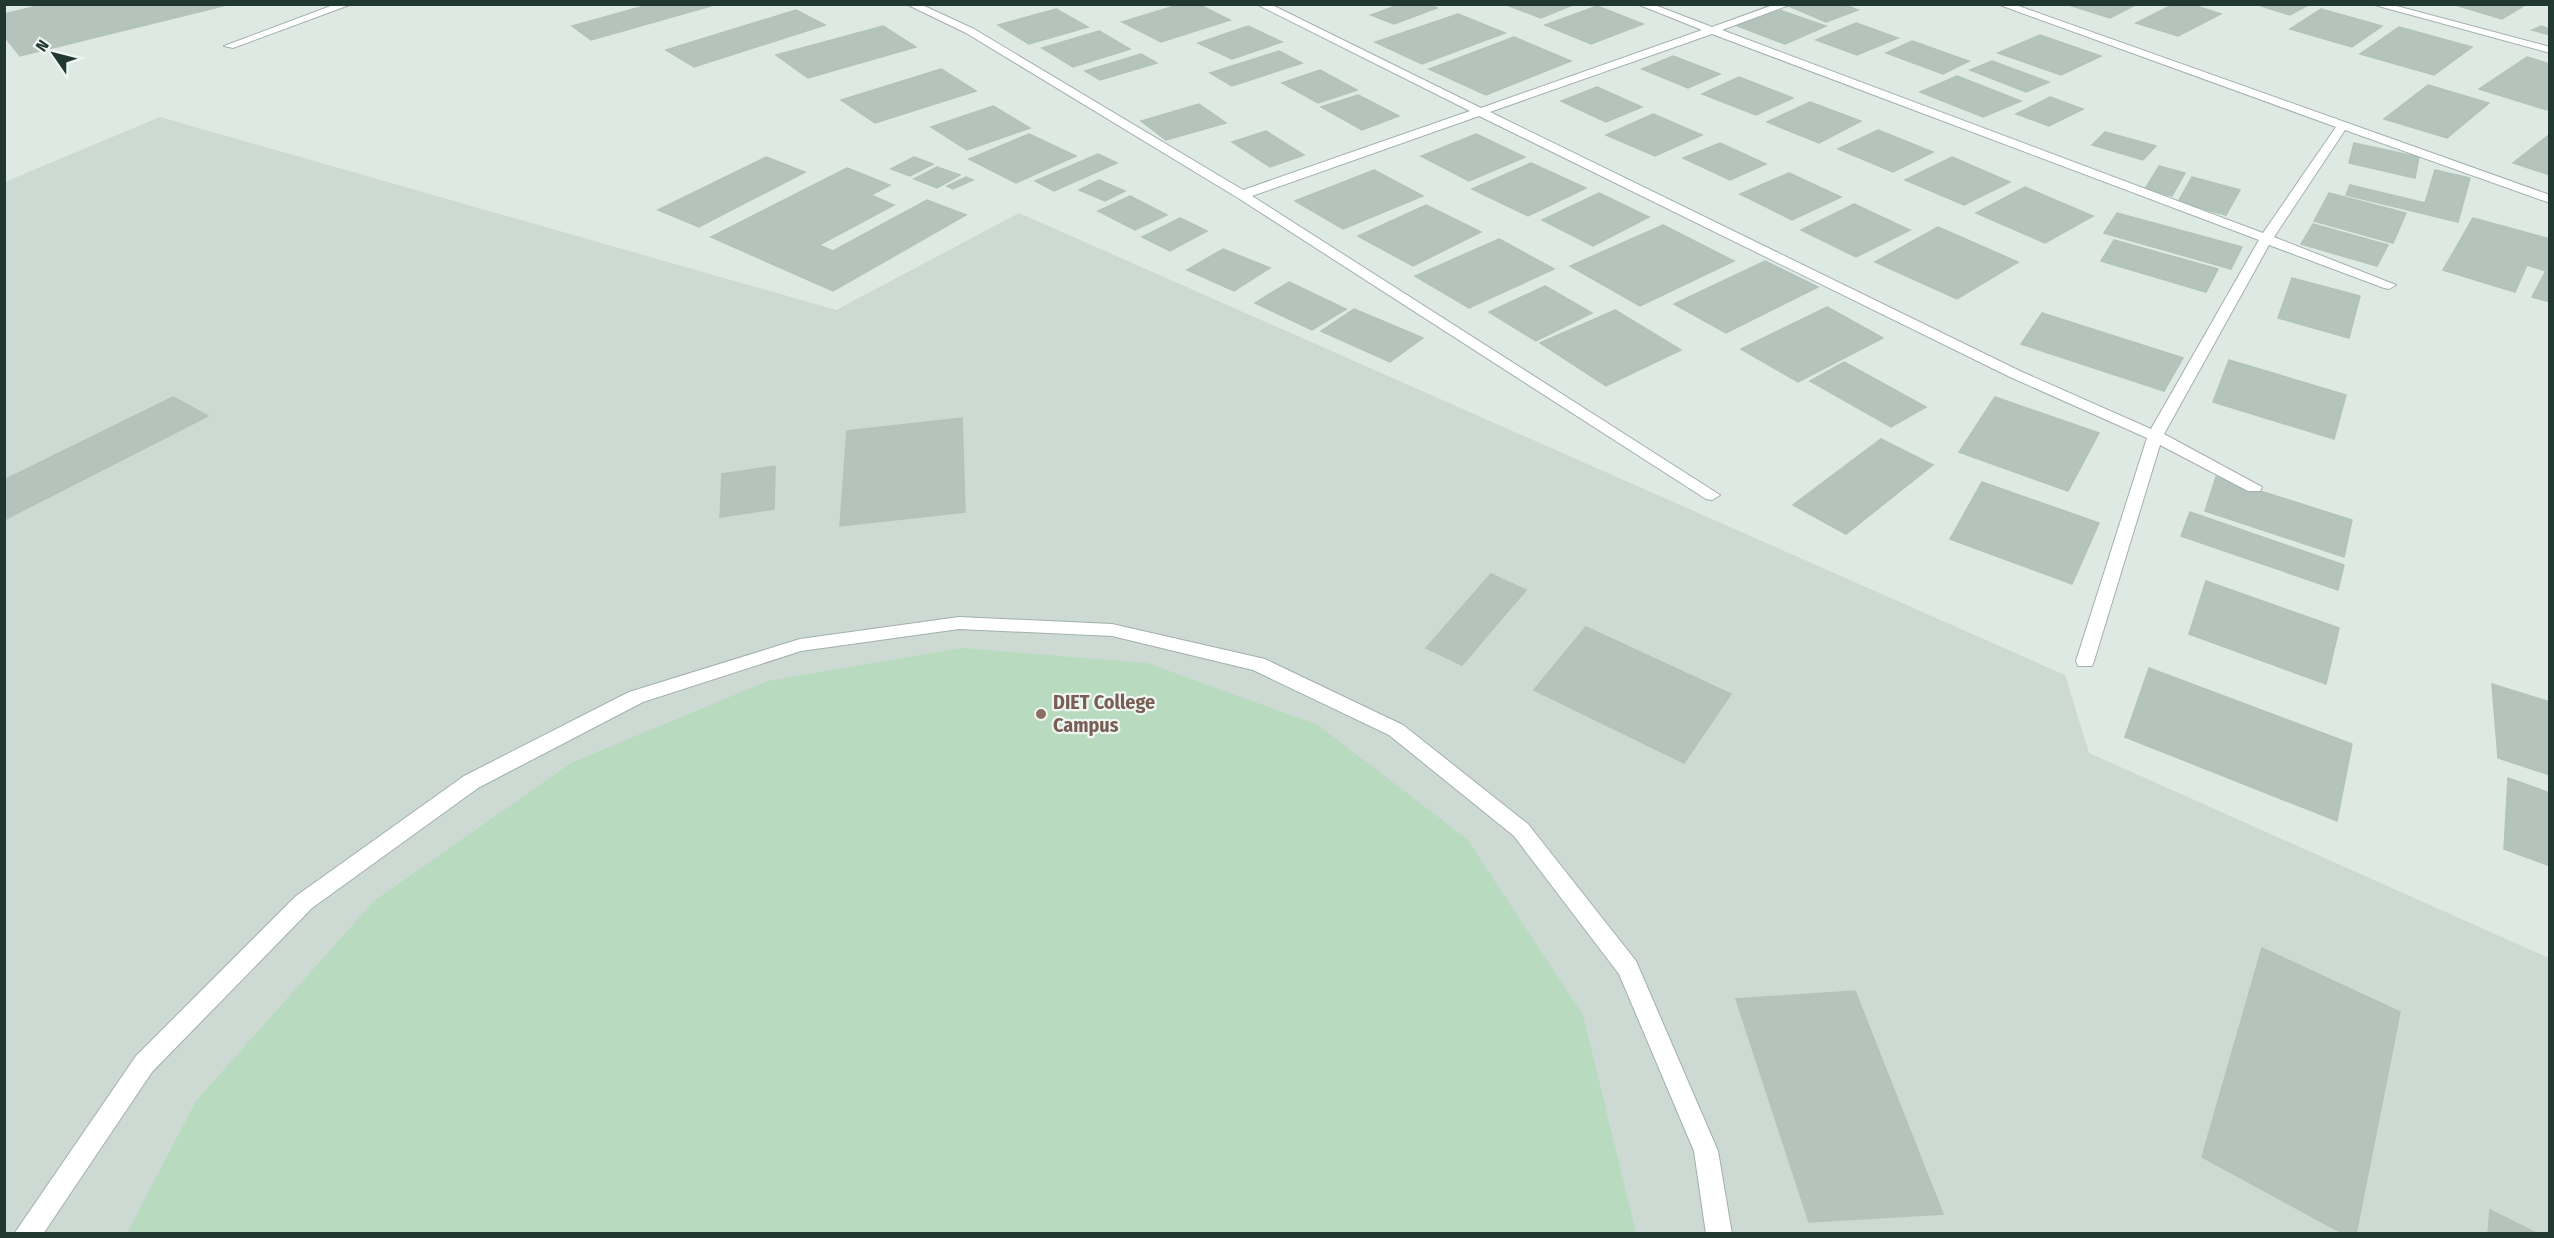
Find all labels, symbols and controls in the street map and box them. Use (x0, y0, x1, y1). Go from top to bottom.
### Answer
north arrow (24, 24, 84, 84)
text: N (32, 36, 53, 55)
place label: DIET College Campus (1053, 690, 1155, 737)
marker: DIET College Campus (1034, 707, 1048, 721)

